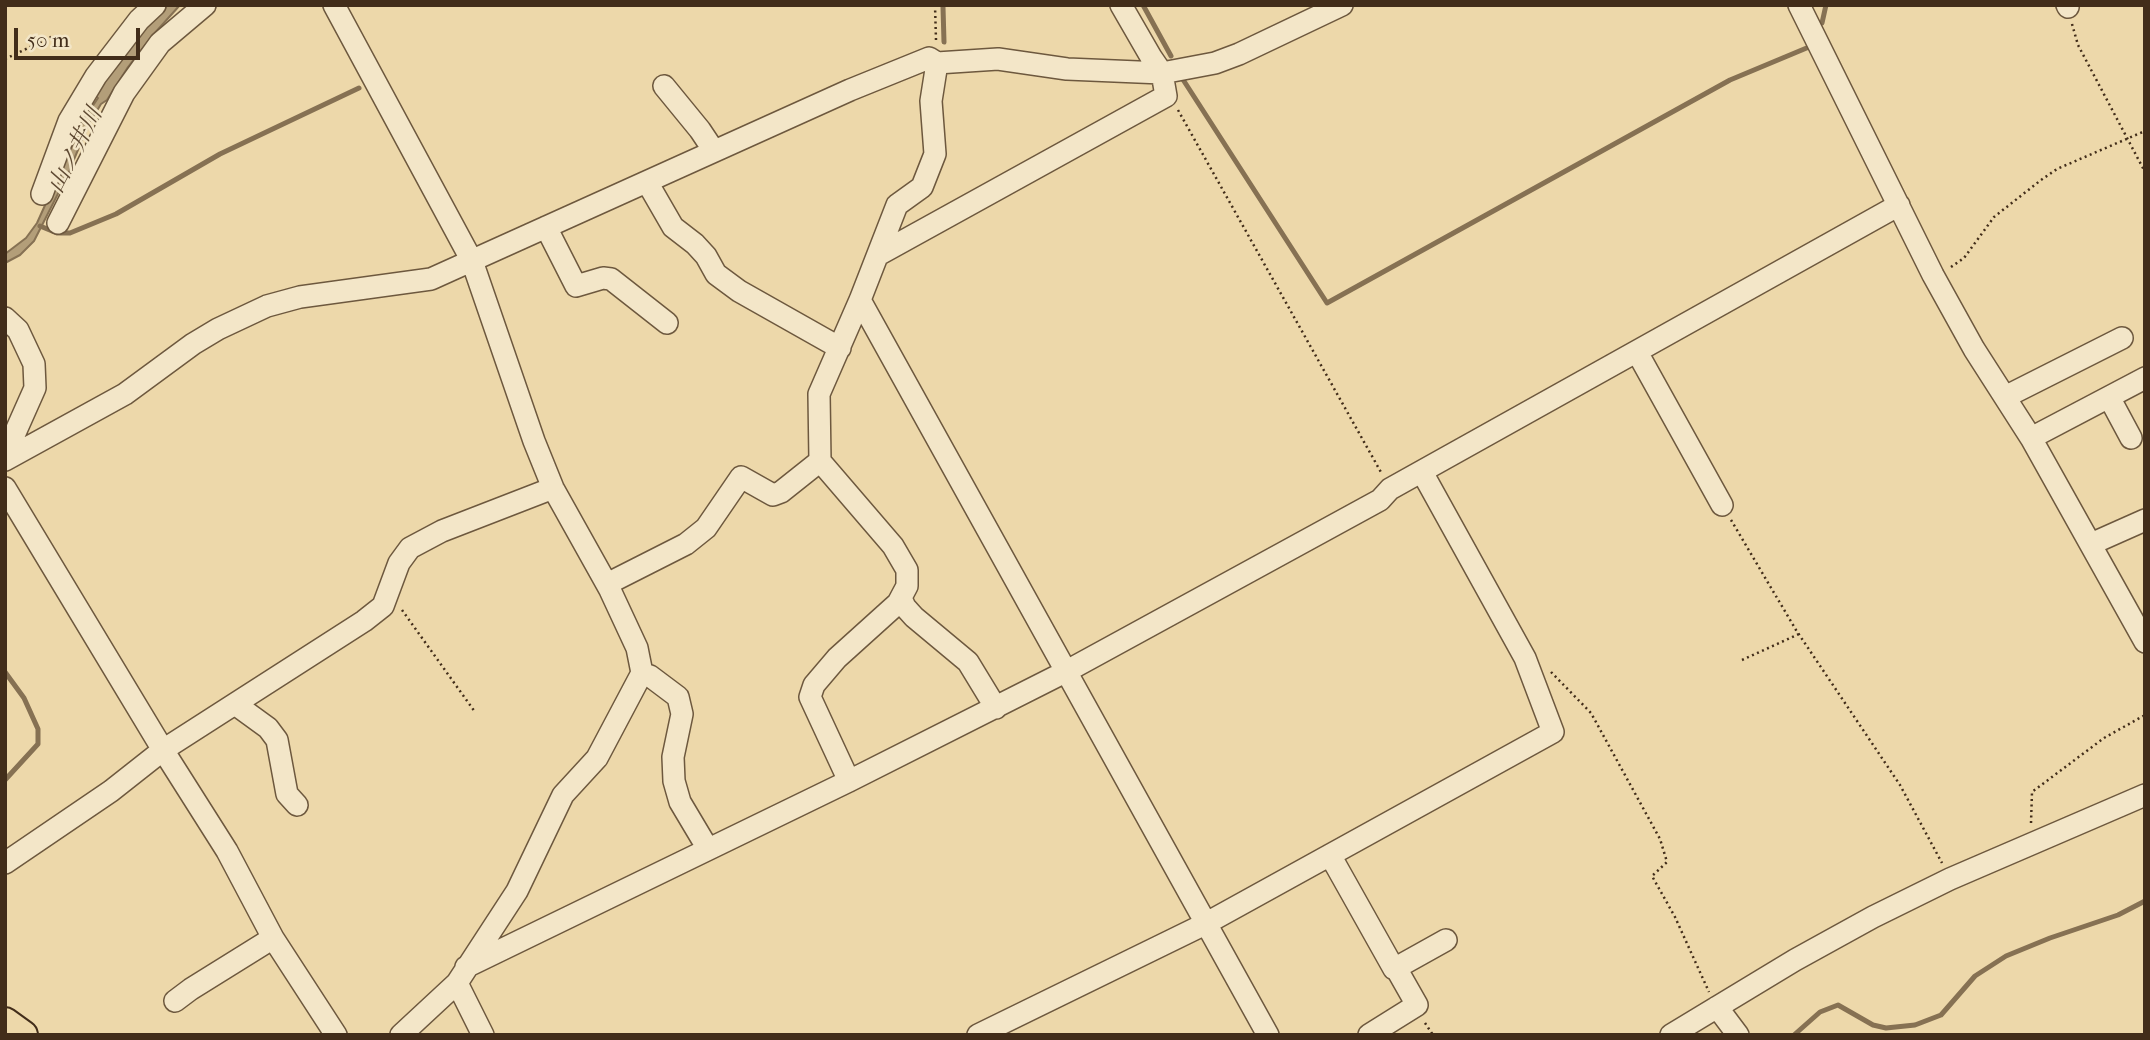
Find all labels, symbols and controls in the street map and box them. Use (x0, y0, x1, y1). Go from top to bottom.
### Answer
scale bar (18, 14, 144, 58)
text: 50 m (27, 28, 70, 52)
water label: 山ノ井川 (43, 104, 109, 198)

